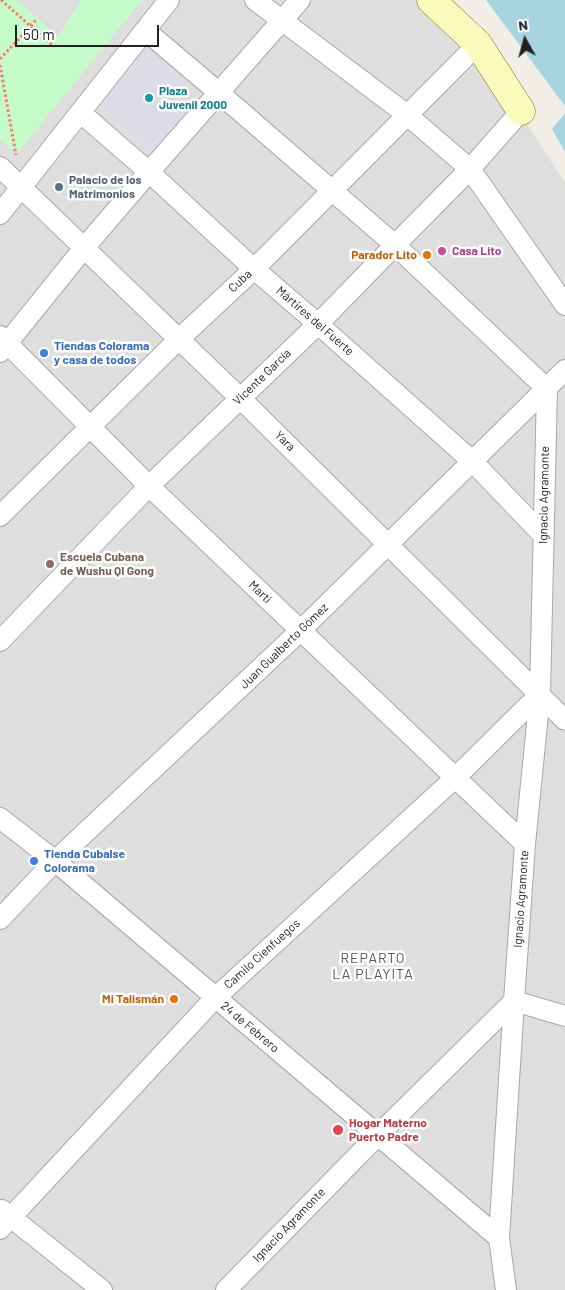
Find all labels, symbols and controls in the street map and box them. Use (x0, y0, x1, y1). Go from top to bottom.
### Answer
scale bar (18, 15, 161, 47)
north arrow (500, 15, 550, 65)
text: N (517, 16, 529, 34)
text: 50 m (23, 25, 55, 43)
place label: Plaza Juvenil 2000 (159, 84, 227, 112)
marker: Plaza Juvenil 2000 (143, 92, 155, 104)
place label: Palacio de los Matrimonios (69, 173, 142, 201)
marker: Palacio de los Matrimonios (53, 181, 65, 193)
place label: Casa Lito (452, 244, 501, 258)
marker: Casa Lito (436, 245, 448, 257)
place label: Parador Lito (351, 248, 417, 262)
marker: Parador Lito (421, 249, 433, 261)
street label: Cuba (225, 267, 255, 295)
street label: Mártires del Fuerte (273, 283, 357, 359)
place label: Tiendas Colorama y casa de todos (54, 339, 149, 367)
street label: Vicente García (230, 346, 294, 408)
marker: Tiendas Colorama y casa de todos (38, 347, 50, 359)
street label: Yara (272, 428, 298, 454)
street label: Ignacio Agramonte (536, 446, 552, 544)
place label: Escuela Cubana de Wushu QI Gong (60, 550, 154, 578)
marker: Escuela Cubana de Wushu QI Gong (44, 558, 56, 570)
street label: Martí (246, 578, 274, 606)
street label: Juan Gualberto Gómez (237, 600, 331, 692)
place label: Tienda Cubalse Colorama (44, 847, 125, 875)
street label: Ignacio Agramonte (510, 850, 532, 948)
marker: Tienda Cubalse Colorama (28, 855, 40, 867)
street label: Camilo Cienfuegos (221, 916, 303, 992)
district label: REPARTO LA PLAYITA (331, 950, 415, 982)
place label: Mi Talismán (102, 992, 164, 1006)
marker: Mi Talismán (168, 993, 180, 1005)
street label: 24 de Febrero (218, 998, 282, 1056)
place label: Hogar Materno Puerto Padre (349, 1116, 427, 1144)
marker: Hogar Materno Puerto Padre (331, 1123, 345, 1137)
street label: Ignacio Agramonte (250, 1185, 328, 1265)

